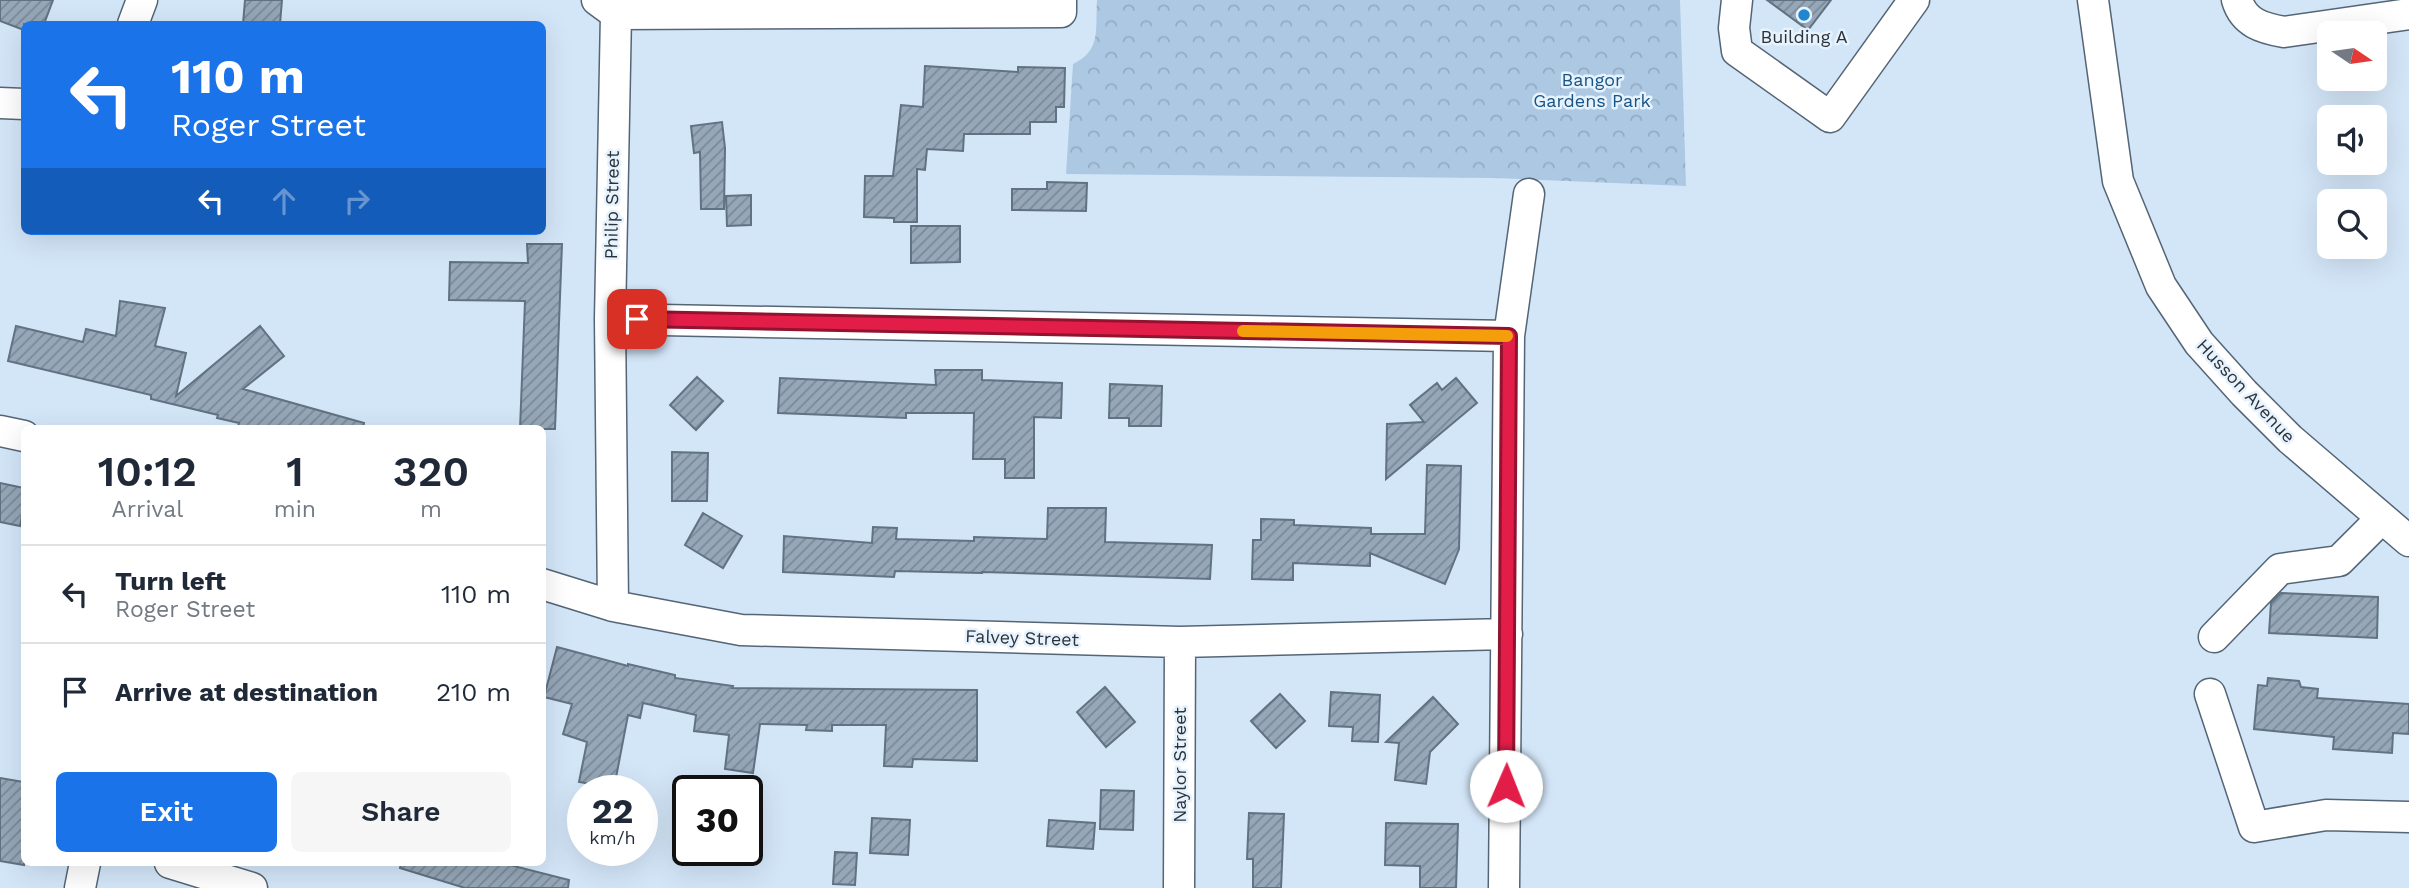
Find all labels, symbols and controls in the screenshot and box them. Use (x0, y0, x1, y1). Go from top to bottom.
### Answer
marker: Building A (1796, 7, 1812, 23)
north arrow (2317, 21, 2387, 91)
map controls (2317, 21, 2387, 259)
place label: Building A (1760, 26, 1848, 47)
text: 110 m (171, 47, 305, 105)
icon: left (56, 49, 147, 140)
park label: Bangor Gardens Park (1533, 69, 1651, 111)
button: sound (2317, 105, 2387, 175)
text: Roger Street (171, 106, 366, 144)
street label: Philip Street (600, 150, 623, 260)
icon: left (192, 182, 230, 220)
icon: ahead (265, 182, 303, 220)
icon: right (338, 182, 376, 220)
button: search (2317, 189, 2387, 259)
pin (607, 289, 667, 349)
icon: arrive (618, 300, 656, 338)
street label: Husson Avenue (2193, 334, 2300, 447)
text: 10:12 (98, 447, 197, 496)
text: 1 (286, 447, 304, 496)
text: 320 (393, 447, 469, 496)
text: Arrival (111, 496, 183, 523)
text: min (274, 496, 316, 523)
text: m (420, 496, 442, 523)
text: Turn left (115, 566, 226, 596)
icon: left (56, 575, 94, 613)
text: 110 m (441, 579, 511, 609)
text: Roger Street (115, 596, 255, 623)
street label: Falvey Street (965, 625, 1080, 650)
icon: arrive (56, 673, 94, 711)
text: Arrive at destination (115, 677, 378, 707)
text: 210 m (436, 677, 511, 707)
street label: Naylor Street (1169, 707, 1190, 823)
position arrow (1469, 749, 1543, 823)
button: Exit (56, 772, 277, 852)
button: Share (291, 772, 511, 852)
speed limit sign: 30 (672, 775, 763, 866)
text: 22 (592, 790, 633, 832)
text: km/h (589, 827, 636, 848)

